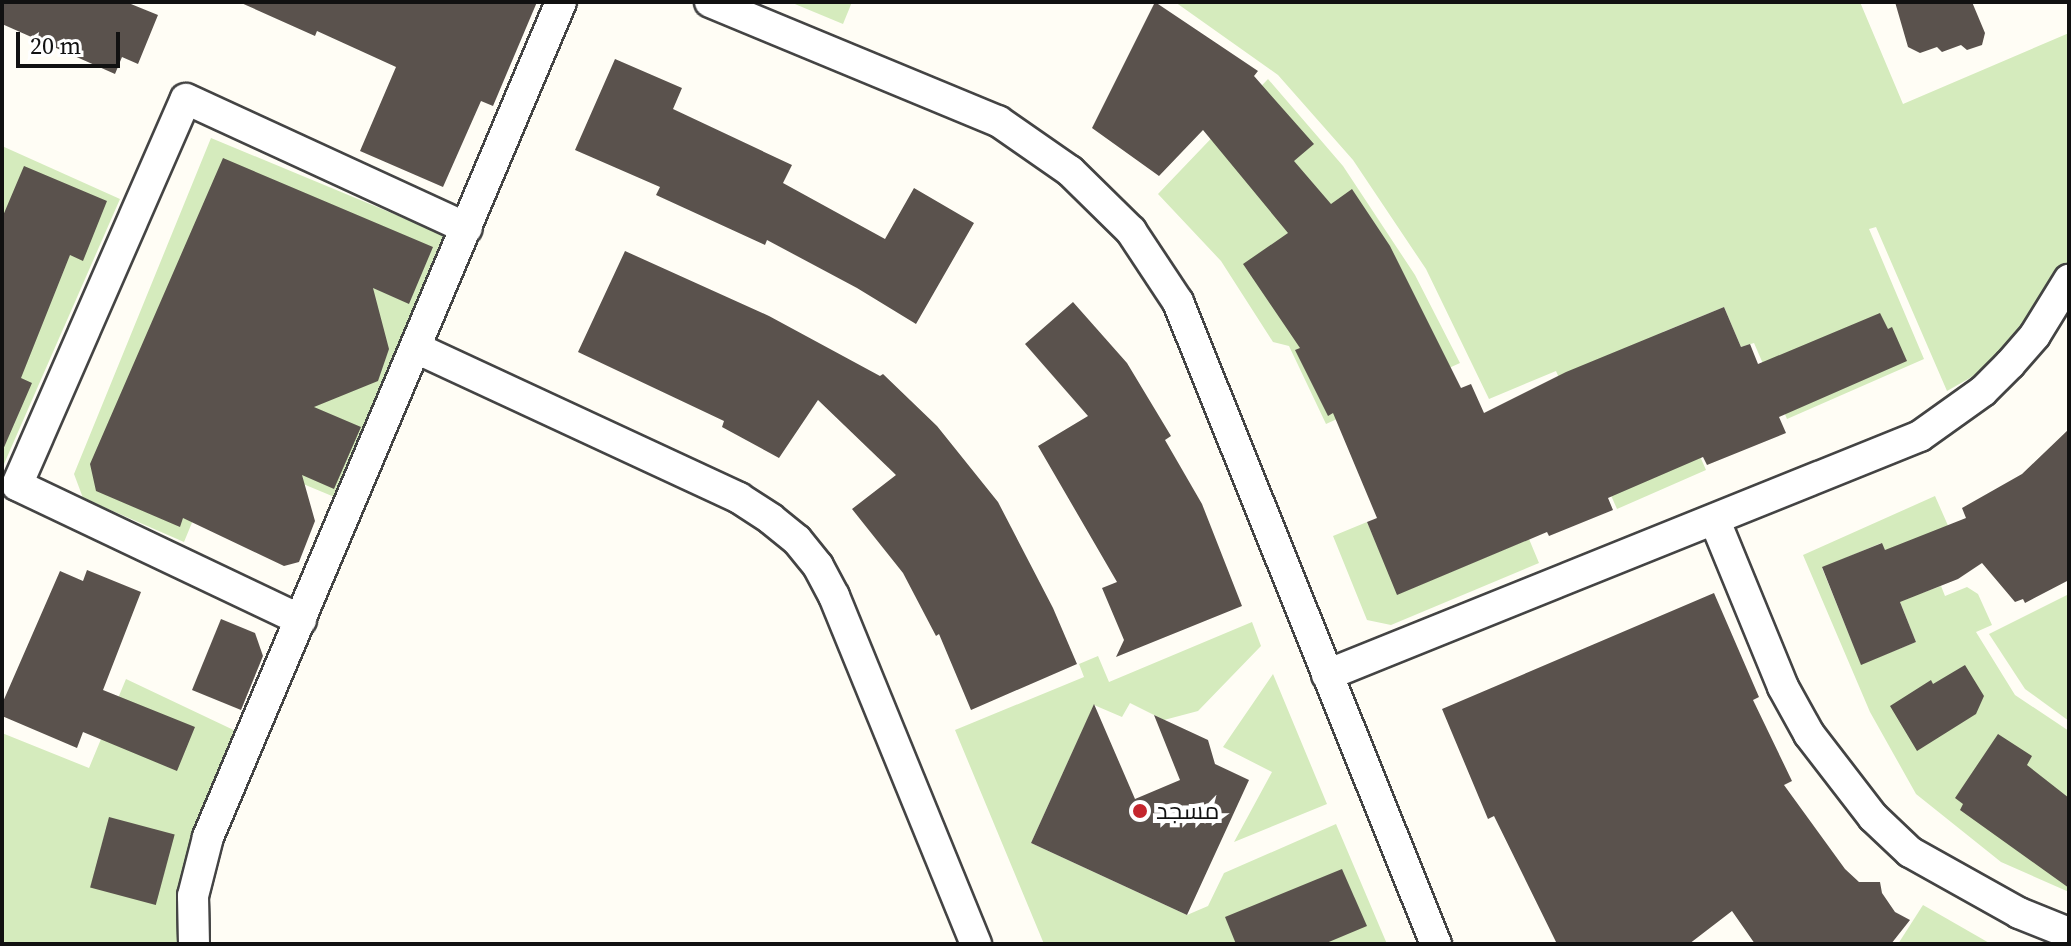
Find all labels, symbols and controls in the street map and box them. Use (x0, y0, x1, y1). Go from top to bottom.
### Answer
scale bar (20, 16, 124, 66)
text: 20 m (30, 29, 81, 62)
place label: مسجد (1156, 797, 1219, 825)
marker: مسجد (1131, 802, 1149, 820)

